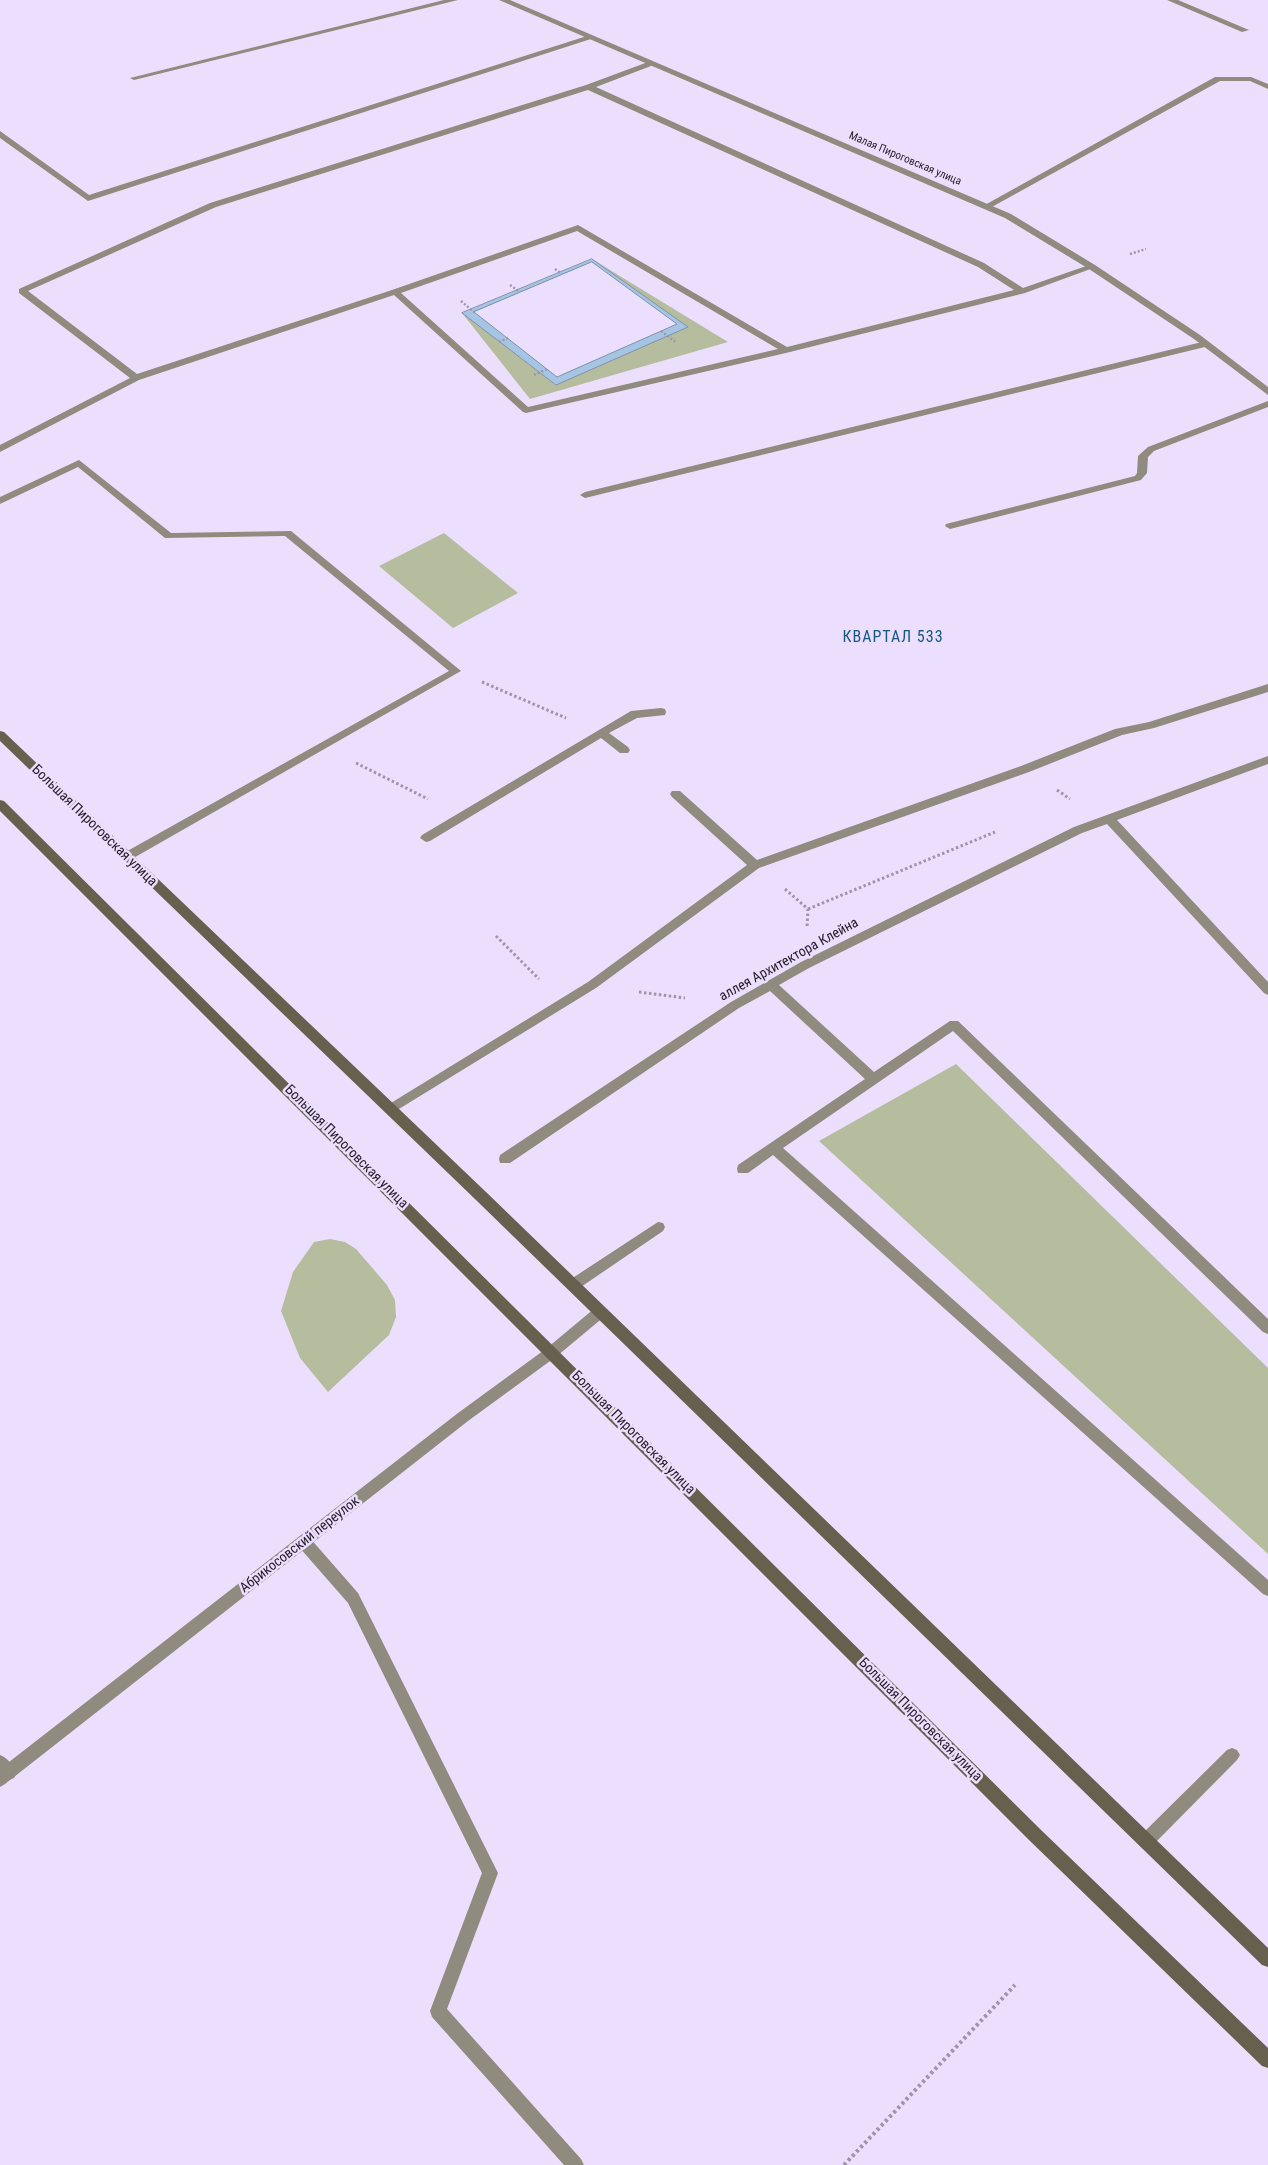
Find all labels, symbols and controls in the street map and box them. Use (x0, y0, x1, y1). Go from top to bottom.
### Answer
street label: Малая Пироговская улица (847, 129, 963, 189)
district label: КВАРТАЛ 533 (841, 628, 945, 648)
street label: Большая Пироговская улица (28, 762, 160, 890)
street label: аллея Архитектора Клейна (717, 915, 861, 1005)
street label: Большая Пироговская улица (281, 1082, 411, 1212)
street label: Большая Пироговская улица (568, 1368, 698, 1498)
street label: Абрикосовский переулок (237, 1493, 363, 1597)
street label: Большая Пироговская улица (855, 1655, 985, 1785)

